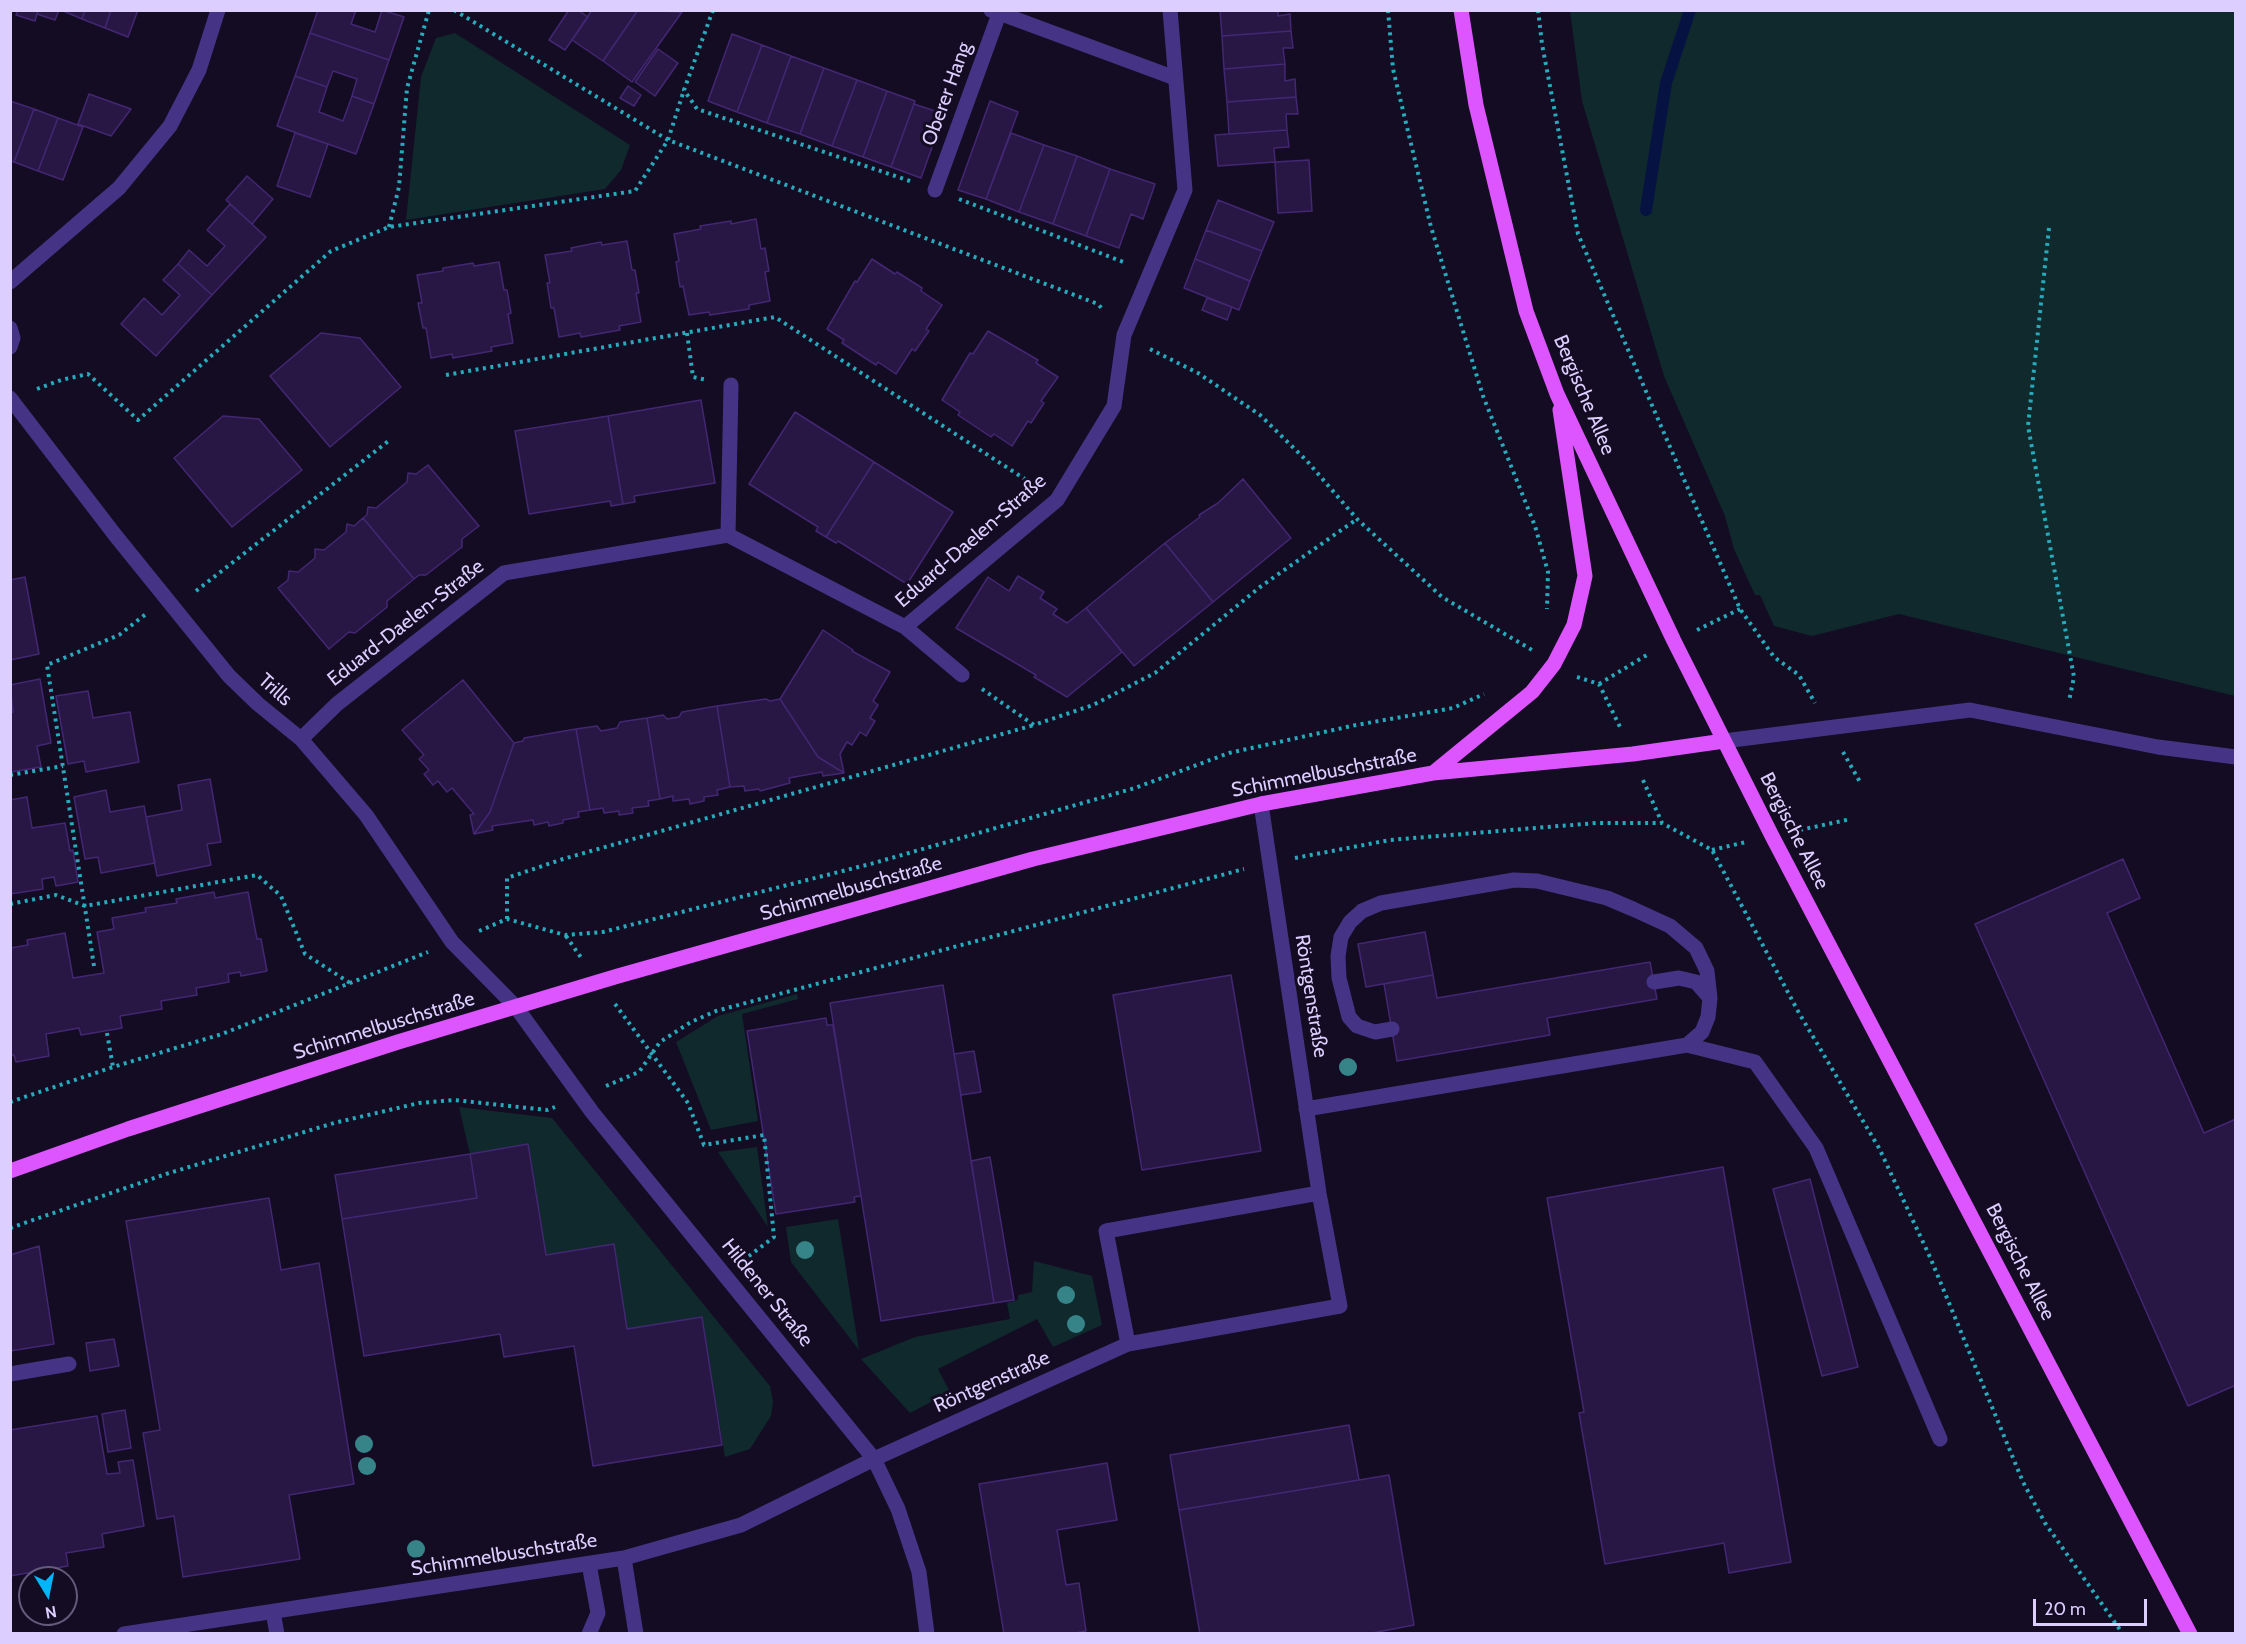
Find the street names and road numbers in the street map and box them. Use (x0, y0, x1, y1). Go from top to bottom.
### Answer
street label: Oberer Hang (917, 39, 977, 149)
street label: Bergische Allee (1548, 331, 1620, 459)
street label: Eduard-Daelen-Straße (891, 469, 1051, 613)
street label: Eduard-Daelen-Straße (323, 555, 489, 691)
street label: Trills (253, 669, 297, 711)
street label: Schimmelbuschstraße (1229, 743, 1419, 803)
street label: Bergische Allee (1754, 769, 1834, 893)
street label: Schimmelbuschstraße (757, 852, 945, 926)
street label: Röntgenstraße (1289, 933, 1333, 1059)
street label: Schimmelbuschstraße (291, 987, 477, 1065)
street label: Bergische Allee (1980, 1200, 2060, 1324)
street label: Hildener Straße (716, 1234, 818, 1352)
street label: Röntgenstraße (930, 1346, 1054, 1418)
street label: Schimmelbuschstraße (409, 1528, 599, 1582)

